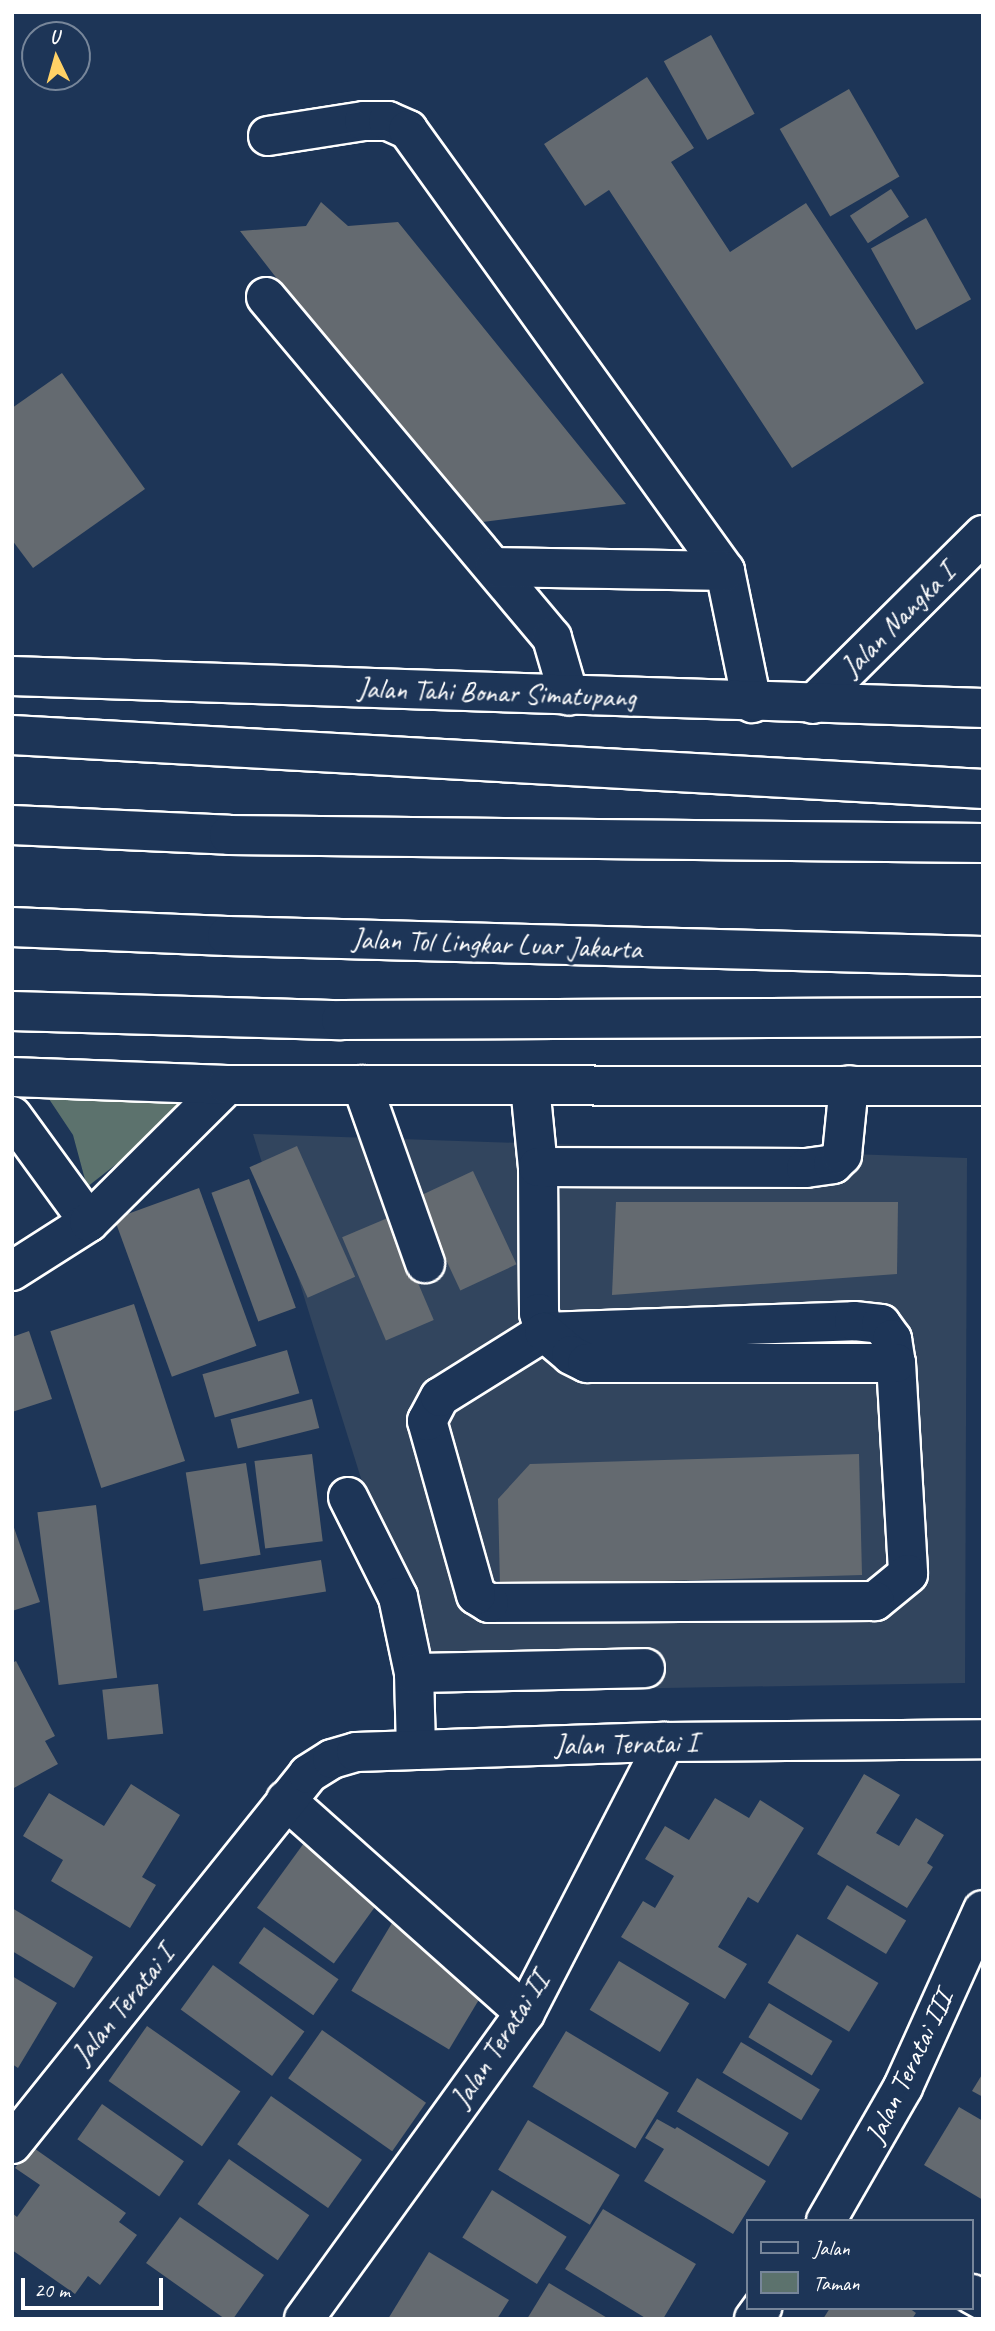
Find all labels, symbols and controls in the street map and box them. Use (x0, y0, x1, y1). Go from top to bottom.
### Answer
north arrow (21, 21, 91, 91)
text: U (49, 25, 60, 49)
street label: Jalan Nangka I (834, 556, 962, 684)
street label: Jalan Tahi Bonar Simatupang (357, 671, 637, 715)
street label: Jalan Tol Lingkar Luar Jakarta (353, 922, 641, 966)
street label: Jalan Teratai I (555, 1726, 697, 1762)
street label: Jalan Teratai I (66, 1940, 180, 2070)
street label: Jalan Teratai II (444, 1967, 556, 2113)
street label: Jalan Teratai III (858, 1986, 960, 2148)
legend (746, 2219, 974, 2310)
text: Jalan (813, 2235, 850, 2261)
scale bar (24, 2264, 166, 2308)
text: Taman (813, 2270, 860, 2296)
text: 20 m (34, 2277, 70, 2303)

